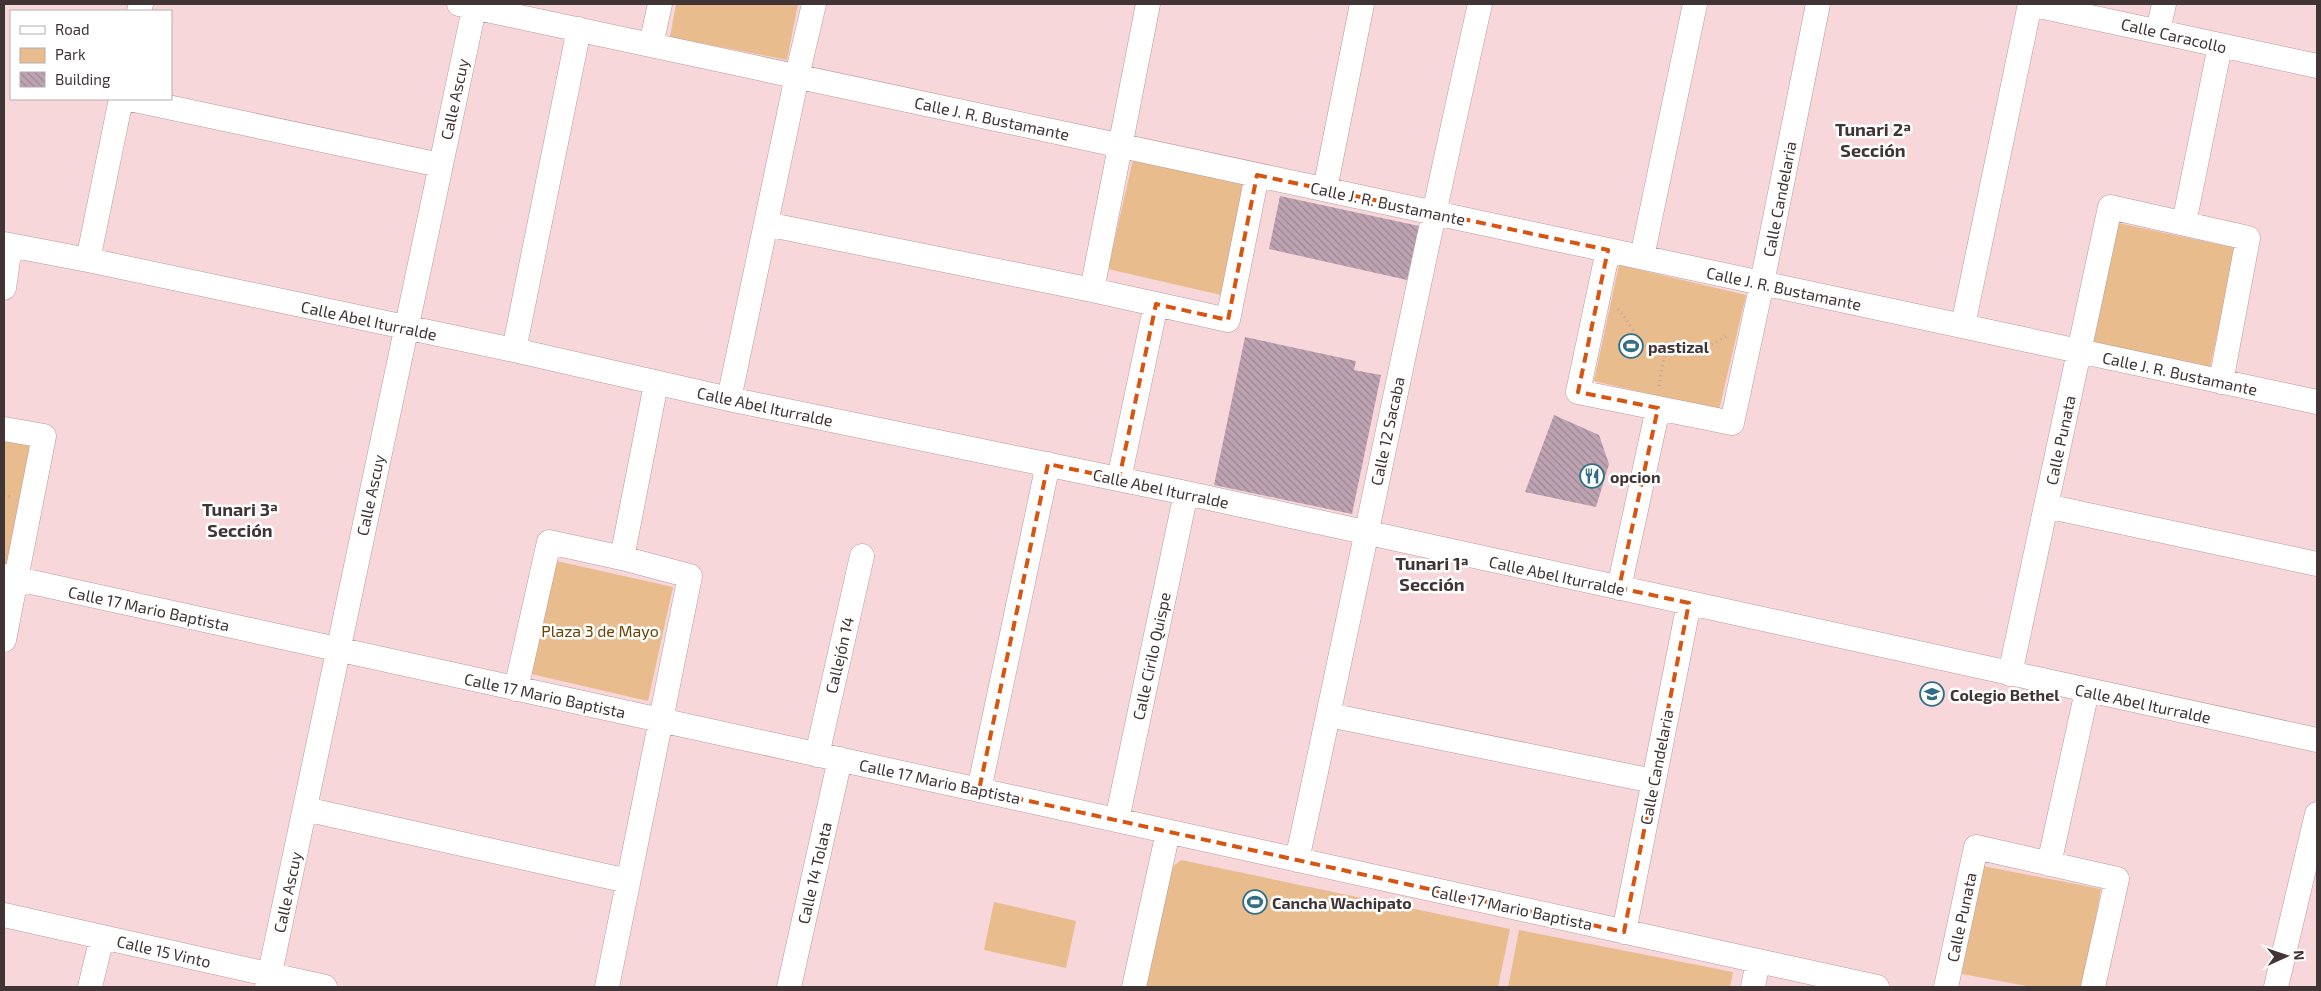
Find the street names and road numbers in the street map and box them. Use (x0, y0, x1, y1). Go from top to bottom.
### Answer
street label: Calle Caracollo (2119, 14, 2229, 56)
street label: Calle Ascuy (436, 56, 472, 141)
street label: Calle J. R. Bustamante (913, 92, 1071, 144)
street label: Calle Candelaria (1758, 140, 1800, 258)
street label: Calle J. R. Bustamante (1309, 177, 1467, 229)
street label: Calle J. R. Bustamante (1705, 262, 1863, 314)
street label: Calle Abel Iturralde (299, 296, 439, 344)
street label: Calle J. R. Bustamante (2101, 347, 2259, 399)
street label: Calle 12 Sacaba (1366, 375, 1408, 487)
street label: Calle Abel Iturralde (695, 382, 835, 430)
street label: Calle Punata (2041, 393, 2079, 487)
street label: Calle Ascuy (352, 452, 388, 537)
street label: Calle Abel Iturralde (1091, 464, 1231, 512)
street label: Calle Abel Iturralde (1487, 551, 1627, 599)
street label: Calle 17 Mario Baptista (67, 582, 231, 634)
street label: Calle Cirilo Quispe (1128, 590, 1175, 722)
street label: Callejón 14 (821, 615, 858, 695)
street label: Calle 17 Mario Baptista (463, 669, 627, 721)
street label: Calle Abel Iturralde (2073, 679, 2213, 727)
street label: Calle Candelaria (1635, 708, 1677, 826)
street label: Calle 17 Mario Baptista (858, 755, 1022, 807)
street label: Calle 14 Tolata (793, 820, 835, 926)
street label: Calle Ascuy (269, 849, 305, 934)
street label: Calle Punata (1942, 870, 1980, 964)
street label: Calle 17 Mario Baptista (1430, 881, 1594, 933)
street label: Calle 15 Vinto (115, 931, 213, 971)

